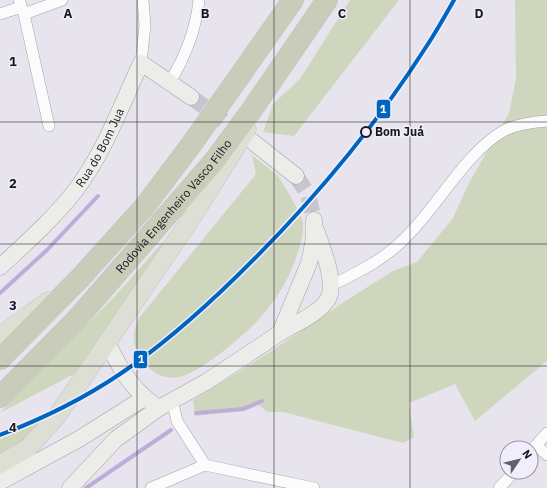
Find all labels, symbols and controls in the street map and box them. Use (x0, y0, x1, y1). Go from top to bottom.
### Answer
text: A (64, 5, 73, 22)
text: B (201, 5, 210, 22)
text: C (338, 5, 347, 22)
text: D (474, 5, 484, 22)
text: 1 (9, 53, 17, 70)
line badge: 1 (376, 99, 391, 119)
text: 1 (380, 102, 387, 116)
street label: Rua do Bom Jua (72, 105, 127, 190)
place label: Bom Juá (375, 124, 424, 139)
marker: Bom Juá (360, 126, 372, 138)
street label: Rodovia Engenheiro Vasco Filho (112, 136, 235, 276)
text: 2 (9, 175, 17, 192)
text: 3 (9, 297, 17, 314)
line badge: 1 (133, 350, 148, 369)
text: 1 (138, 352, 145, 366)
text: 4 (9, 419, 17, 436)
north arrow (499, 440, 539, 480)
text: N (519, 447, 535, 462)

